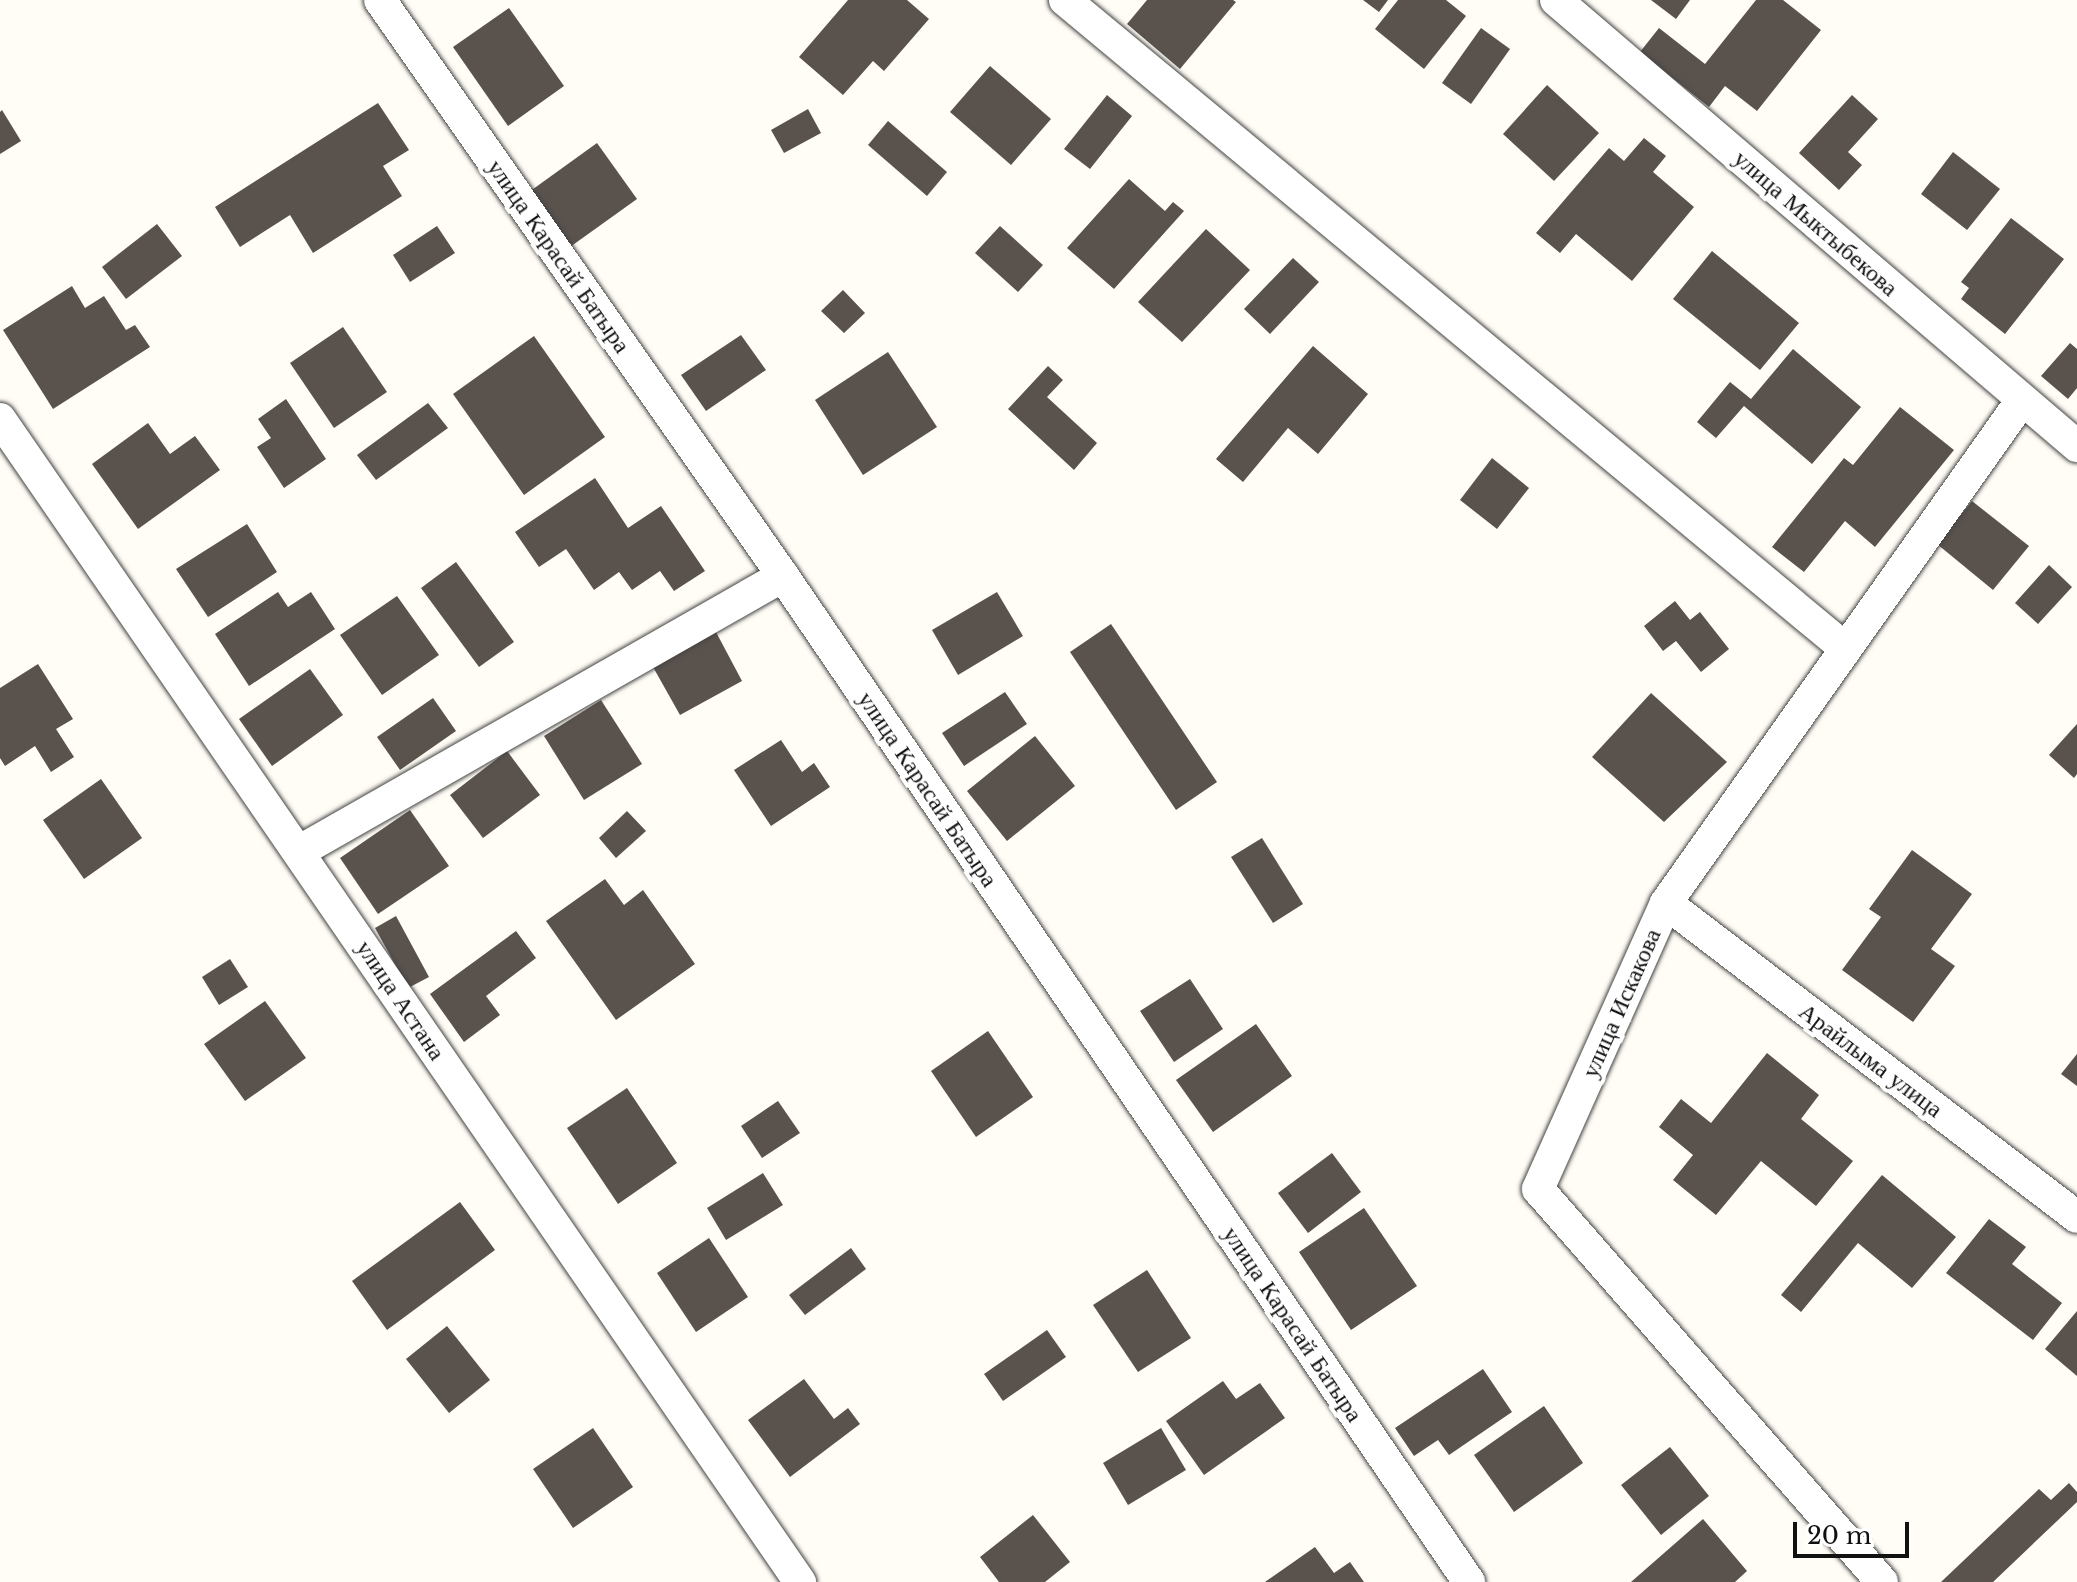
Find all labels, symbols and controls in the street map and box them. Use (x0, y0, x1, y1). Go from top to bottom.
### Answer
street label: улица Мыктыбекова (1728, 144, 1904, 302)
street label: улица Карасай Батыра (481, 154, 637, 358)
street label: улица Карасай Батыра (852, 686, 1004, 892)
street label: улица Искакова (1575, 924, 1667, 1082)
street label: улица Астана (350, 935, 452, 1065)
street label: Арайлыма улица (1793, 997, 1949, 1123)
street label: улица Карасай Батыра (1217, 1221, 1369, 1427)
scale bar (1797, 1506, 1913, 1556)
text: 20 m (1807, 1521, 1872, 1550)

